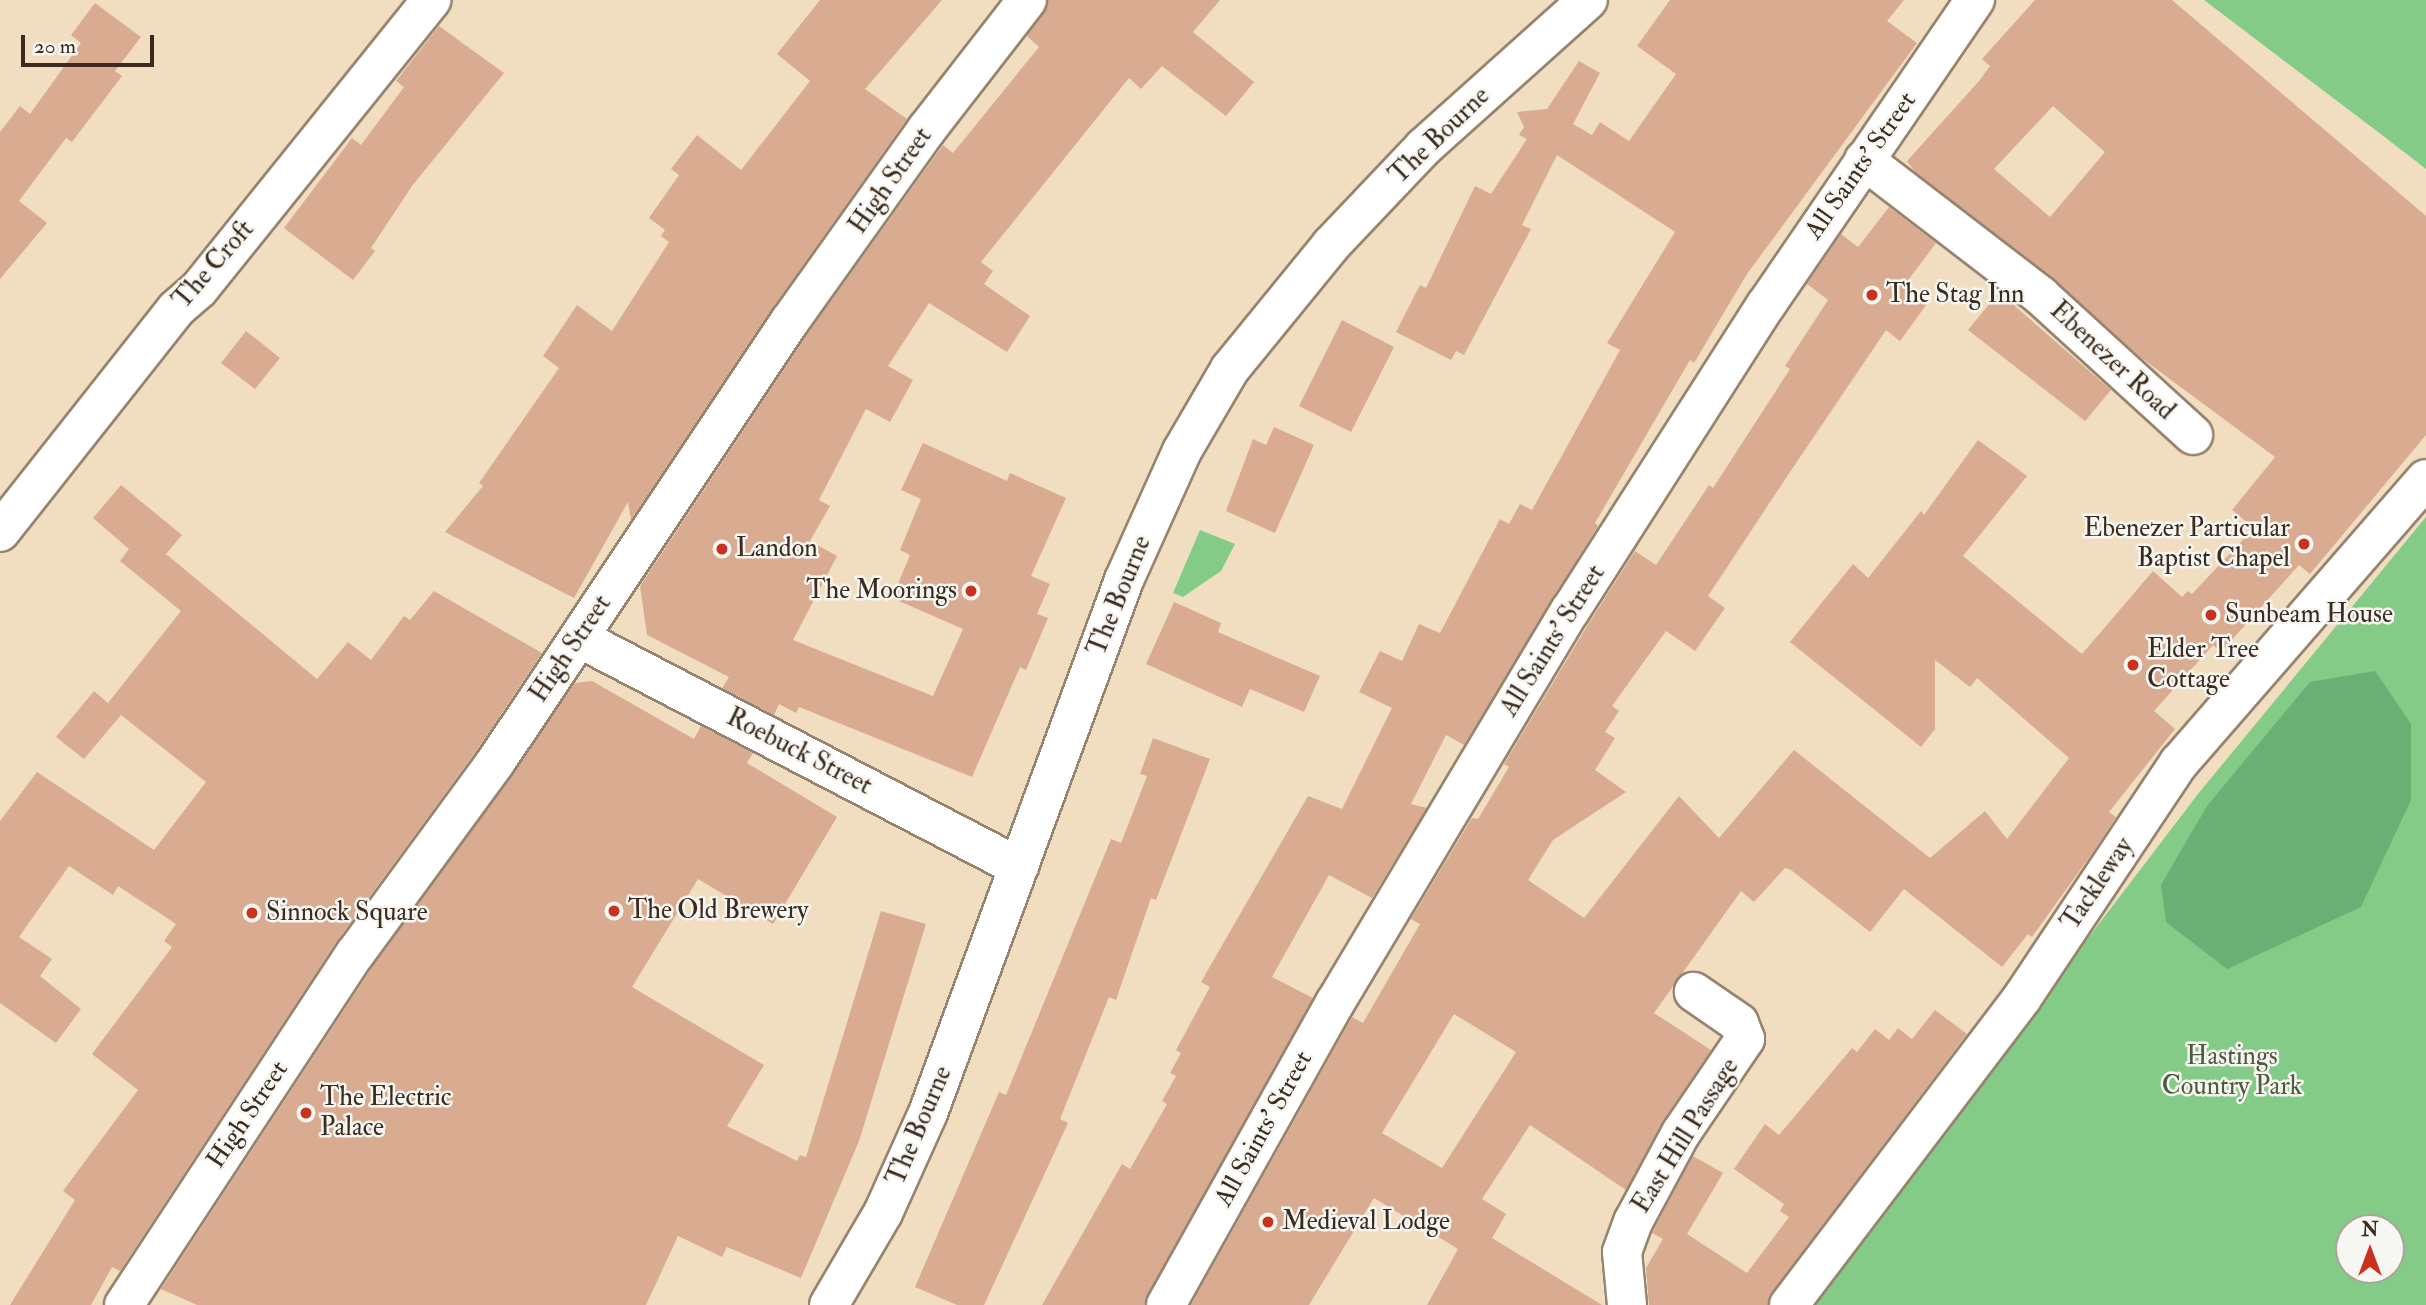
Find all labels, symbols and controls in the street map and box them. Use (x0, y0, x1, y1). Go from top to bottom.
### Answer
scale bar (24, 21, 158, 65)
text: 20 m (34, 33, 76, 60)
street label: The Bourne (1384, 81, 1496, 191)
street label: All Saints' Street (1799, 86, 1923, 246)
street label: High Street (843, 122, 939, 240)
street label: The Croft (167, 214, 261, 316)
place label: The Stag Inn (1886, 279, 2024, 311)
marker: The Stag Inn (1864, 287, 1880, 303)
street label: Ebenezer Road (2043, 295, 2181, 427)
place label: Ebenezer Particular Baptist Chapel (2084, 513, 2290, 574)
street label: The Bourne (1082, 532, 1158, 660)
place label: Landon (736, 533, 818, 565)
marker: Ebenezer Particular Baptist Chapel (2296, 536, 2312, 552)
marker: Landon (714, 541, 730, 557)
street label: All Saints' Street (1494, 560, 1612, 722)
place label: The Moorings (806, 575, 957, 607)
marker: The Moorings (963, 583, 979, 599)
street label: High Street (524, 589, 618, 709)
place label: Sunbeam House (2225, 599, 2393, 631)
marker: Sunbeam House (2203, 607, 2219, 623)
place label: Elder Tree Cottage (2147, 634, 2259, 696)
marker: Elder Tree Cottage (2125, 657, 2141, 673)
street label: Roebuck Street (721, 702, 877, 802)
street label: Tackleway (2056, 832, 2140, 936)
place label: The Old Brewery (628, 895, 808, 927)
place label: Sinnock Square (266, 897, 428, 929)
marker: The Old Brewery (606, 903, 622, 919)
marker: Sinnock Square (244, 905, 260, 921)
park label: Hastings Country Park (2162, 1041, 2302, 1102)
street label: All Saints' Street (1208, 1046, 1320, 1212)
street label: East Hill Passage (1626, 1053, 1746, 1219)
street label: High Street (201, 1055, 295, 1175)
street label: The Bourne (881, 1062, 959, 1190)
place label: The Electric Palace (320, 1082, 451, 1144)
marker: The Electric Palace (298, 1105, 314, 1121)
place label: Medieval Lodge (1282, 1206, 1450, 1238)
marker: Medieval Lodge (1260, 1214, 1276, 1230)
north arrow (2335, 1214, 2405, 1284)
text: N (2361, 1218, 2379, 1242)

